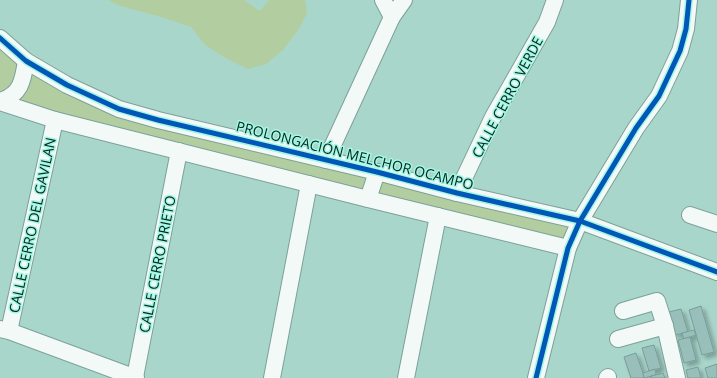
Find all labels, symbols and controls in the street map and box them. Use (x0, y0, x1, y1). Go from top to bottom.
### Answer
street label: CALLE CERRO VERDE (467, 33, 547, 161)
street label: PROLONGACIÓN MELCHOR OCAMPO (234, 116, 476, 194)
street label: CALLE CERRO DEL GAVILAN (4, 135, 60, 315)
street label: CALLE CERRO PRIETO (134, 194, 180, 334)

